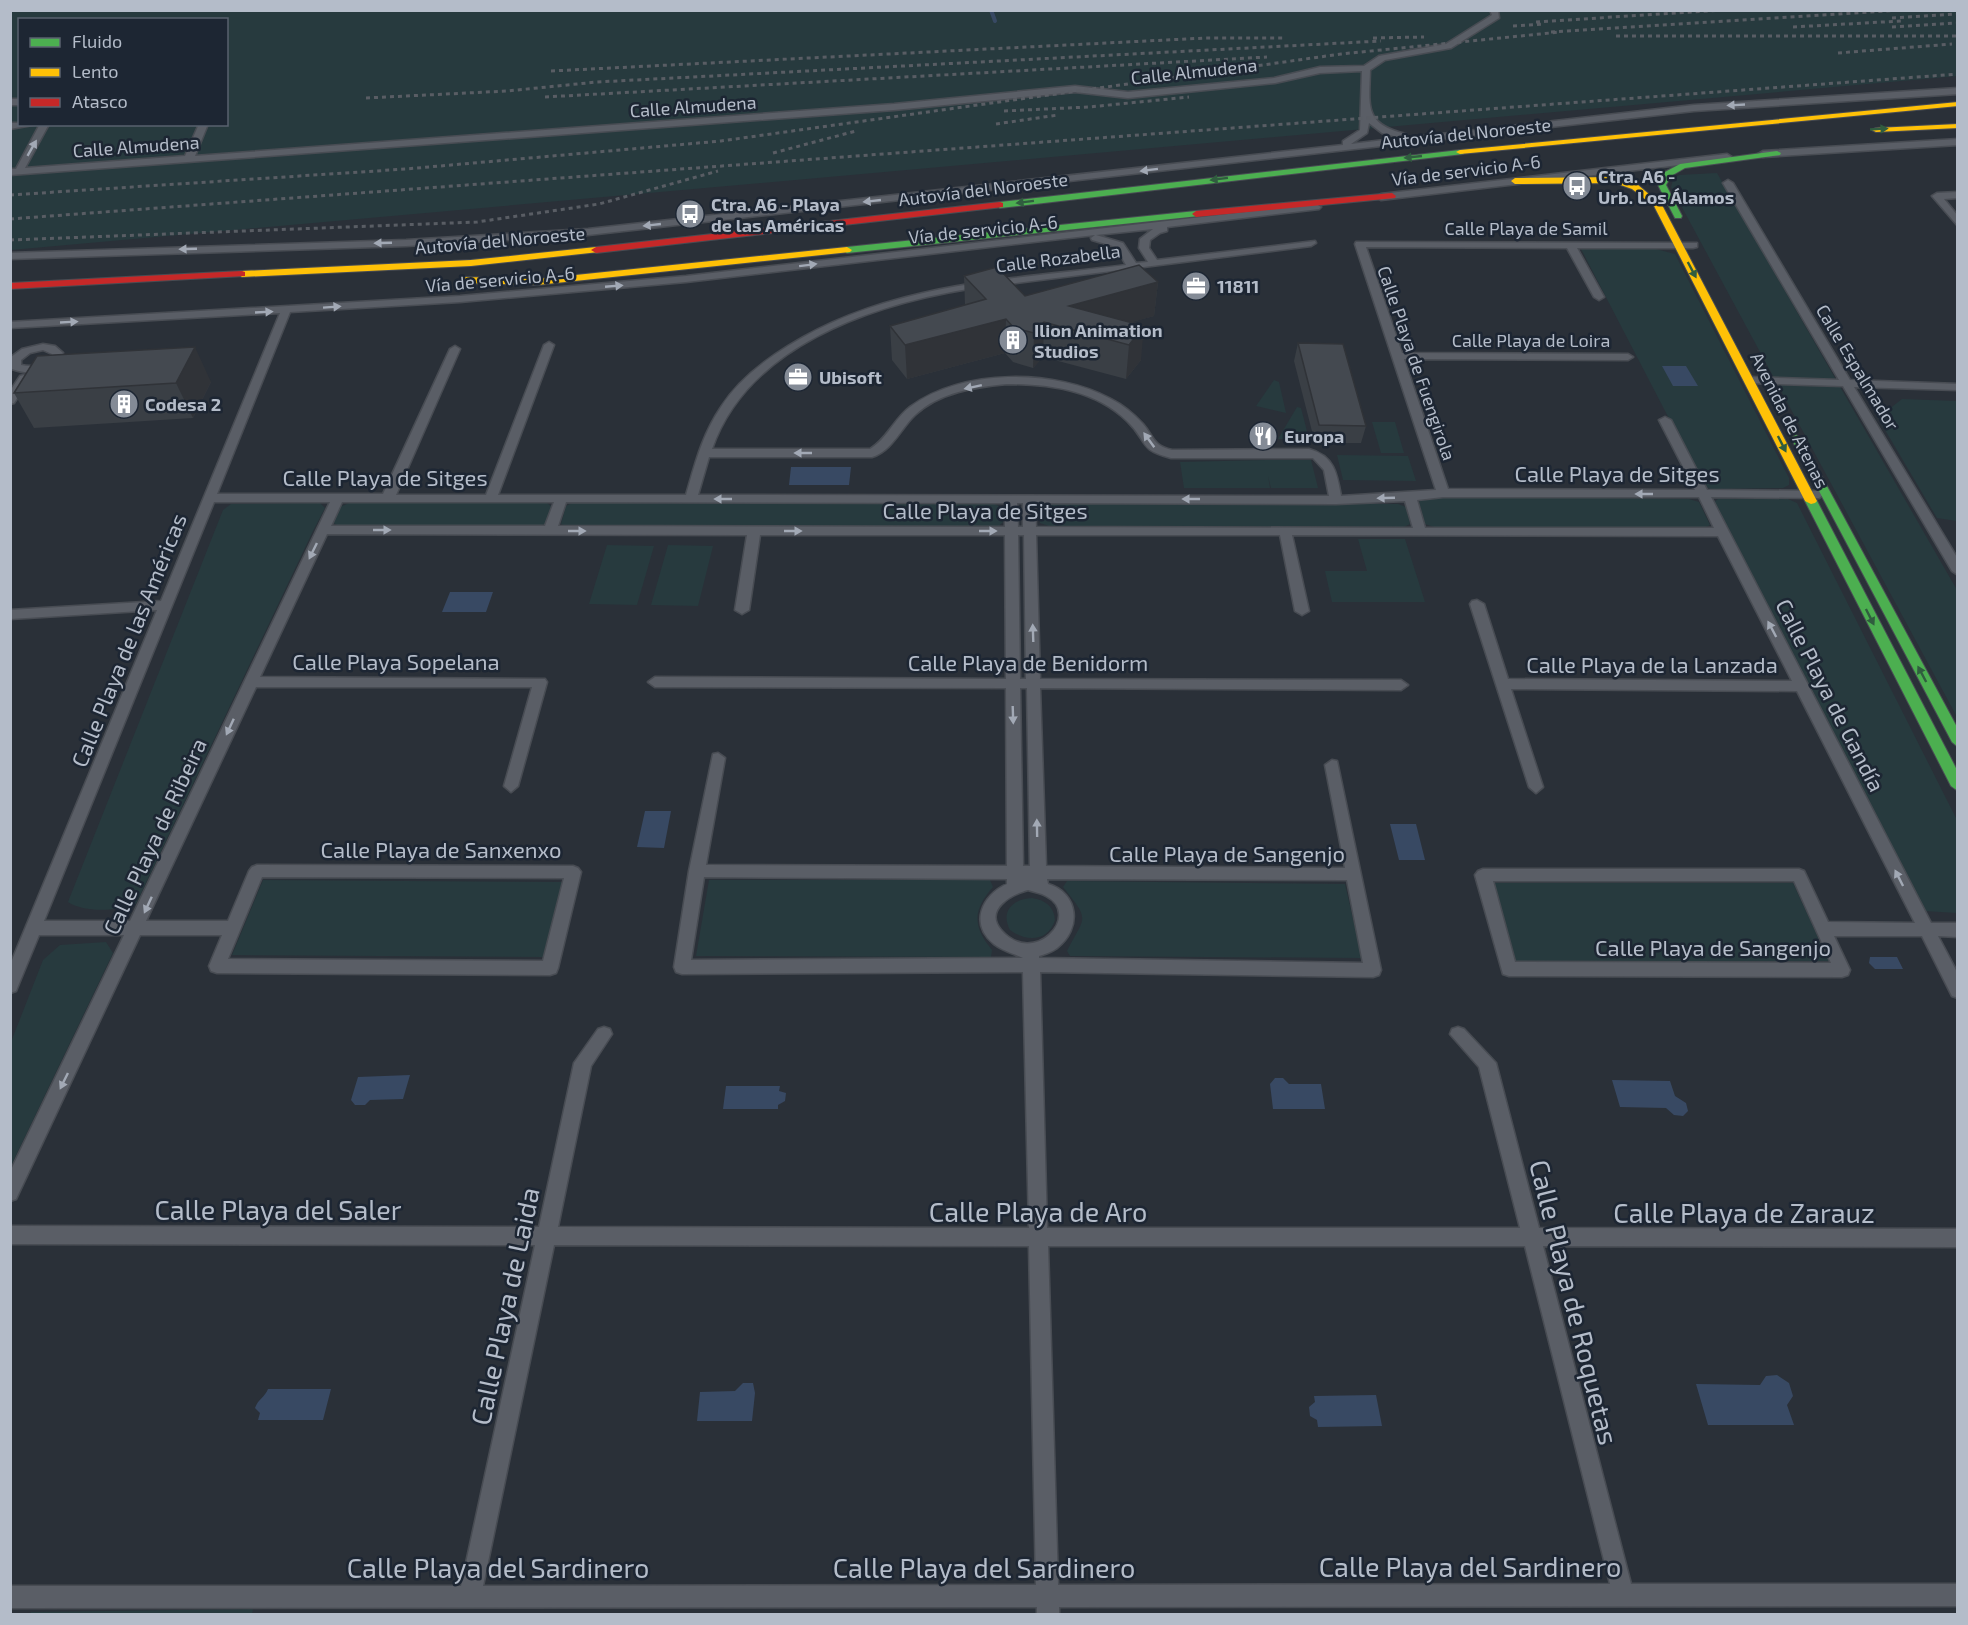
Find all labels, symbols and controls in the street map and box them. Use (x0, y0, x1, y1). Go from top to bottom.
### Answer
legend (18, 18, 228, 126)
text: Fluido (72, 30, 122, 52)
street label: Calle Almudena (1130, 53, 1258, 89)
text: Lento (72, 60, 118, 82)
text: Atasco (72, 90, 128, 112)
street label: Calle Almudena (629, 91, 757, 121)
one-way arrow (1727, 101, 1746, 110)
street label: Autovía del Noroeste (1380, 113, 1552, 153)
one-way arrow (1869, 125, 1888, 134)
street label: Calle Almudena (72, 131, 200, 161)
one-way arrow (27, 139, 37, 156)
street label: Vía de servicio A-6 (1390, 150, 1542, 190)
one-way arrow (1403, 152, 1422, 162)
one-way arrow (1139, 165, 1158, 175)
place label: Ctra. A6 - Urb. Los Álamos (1598, 165, 1734, 208)
street label: Autovía del Noroeste (897, 168, 1069, 210)
bus stop icon: Ctra. A6 - Urb. Los Álamos (1561, 170, 1593, 202)
one-way arrow (1210, 175, 1229, 184)
place label: Ctra. A6 - Playa de las Américas (711, 193, 844, 236)
one-way arrow (862, 197, 881, 206)
bus stop icon: Ctra. A6 - Playa de las Américas (674, 198, 706, 230)
one-way arrow (1016, 198, 1035, 207)
street label: Vía de servicio A-6 (907, 210, 1059, 248)
street label: Calle Playa de Samil (1444, 217, 1608, 239)
one-way arrow (643, 220, 662, 230)
street label: Autovía del Noroeste (414, 222, 586, 258)
one-way arrow (373, 239, 392, 248)
street label: Calle Rozabella (994, 239, 1122, 277)
one-way arrow (179, 245, 198, 254)
one-way arrow (798, 260, 817, 270)
street label: Vía de servicio A-6 (424, 262, 576, 296)
one-way arrow (1687, 262, 1697, 279)
street label: Calle Playa de Fuengirola (1373, 263, 1461, 463)
office icon: 11811 (1180, 270, 1212, 302)
place label: 11811 (1217, 275, 1259, 297)
one-way arrow (604, 281, 623, 291)
street label: Calle Espalmador (1812, 300, 1904, 434)
one-way arrow (323, 303, 342, 312)
one-way arrow (254, 307, 273, 316)
one-way arrow (59, 317, 78, 326)
place label: Ilion Animation Studios (1034, 319, 1162, 362)
building icon: Ilion Animation Studios (997, 324, 1029, 356)
street label: Calle Playa de Loira (1452, 329, 1610, 351)
street label: Avenida de Atenas (1746, 348, 1834, 492)
office icon: Ubisoft (782, 361, 814, 393)
place label: Ubisoft (819, 366, 882, 388)
one-way arrow (964, 382, 982, 392)
building icon: Codesa 2 (108, 388, 140, 420)
place label: Codesa 2 (145, 393, 221, 415)
restaurant icon: Europa (1247, 420, 1279, 452)
place label: Europa (1284, 425, 1344, 447)
one-way arrow (1142, 432, 1155, 448)
one-way arrow (1777, 435, 1786, 452)
one-way arrow (794, 448, 813, 458)
street label: Calle Playa de Sitges (1514, 460, 1720, 486)
street label: Calle Playa de Sitges (282, 464, 488, 490)
one-way arrow (1634, 489, 1653, 499)
one-way arrow (714, 494, 733, 504)
one-way arrow (1182, 494, 1201, 504)
one-way arrow (1377, 494, 1396, 503)
street label: Calle Playa de Sitges (882, 497, 1088, 523)
street label: Calle Playa de las Américas (65, 509, 191, 771)
one-way arrow (372, 526, 391, 535)
one-way arrow (567, 526, 586, 536)
one-way arrow (783, 526, 802, 536)
one-way arrow (978, 526, 997, 536)
one-way arrow (309, 543, 318, 560)
street label: Calle Playa de Gandía (1771, 594, 1891, 796)
one-way arrow (1866, 609, 1875, 626)
one-way arrow (1767, 621, 1777, 638)
one-way arrow (1028, 624, 1038, 643)
street label: Calle Playa Sopelana (292, 648, 500, 674)
street label: Calle Playa de Benidorm (908, 649, 1148, 675)
street label: Calle Playa de la Lanzada (1526, 651, 1778, 677)
one-way arrow (1917, 665, 1927, 682)
one-way arrow (1008, 705, 1017, 724)
one-way arrow (225, 719, 234, 736)
street label: Calle Playa de Ribeira (97, 734, 211, 938)
one-way arrow (1032, 818, 1042, 837)
street label: Calle Playa de Sanxenxo (321, 836, 561, 862)
street label: Calle Playa de Sangenjo (1109, 840, 1345, 867)
one-way arrow (1895, 869, 1904, 886)
one-way arrow (143, 896, 153, 914)
street label: Calle Playa de Sangenjo (1595, 934, 1831, 961)
one-way arrow (60, 1072, 69, 1089)
street label: Calle Playa de Roquetas (1523, 1156, 1626, 1448)
street label: Calle Playa de Laida (463, 1184, 546, 1428)
street label: Calle Playa del Saler (154, 1193, 402, 1226)
street label: Calle Playa de Aro (929, 1195, 1147, 1228)
street label: Calle Playa de Zarauz (1613, 1196, 1875, 1229)
street label: Calle Playa del Sardinero (1319, 1550, 1621, 1583)
street label: Calle Playa del Sardinero (347, 1551, 649, 1584)
street label: Calle Playa del Sardinero (833, 1551, 1135, 1584)

